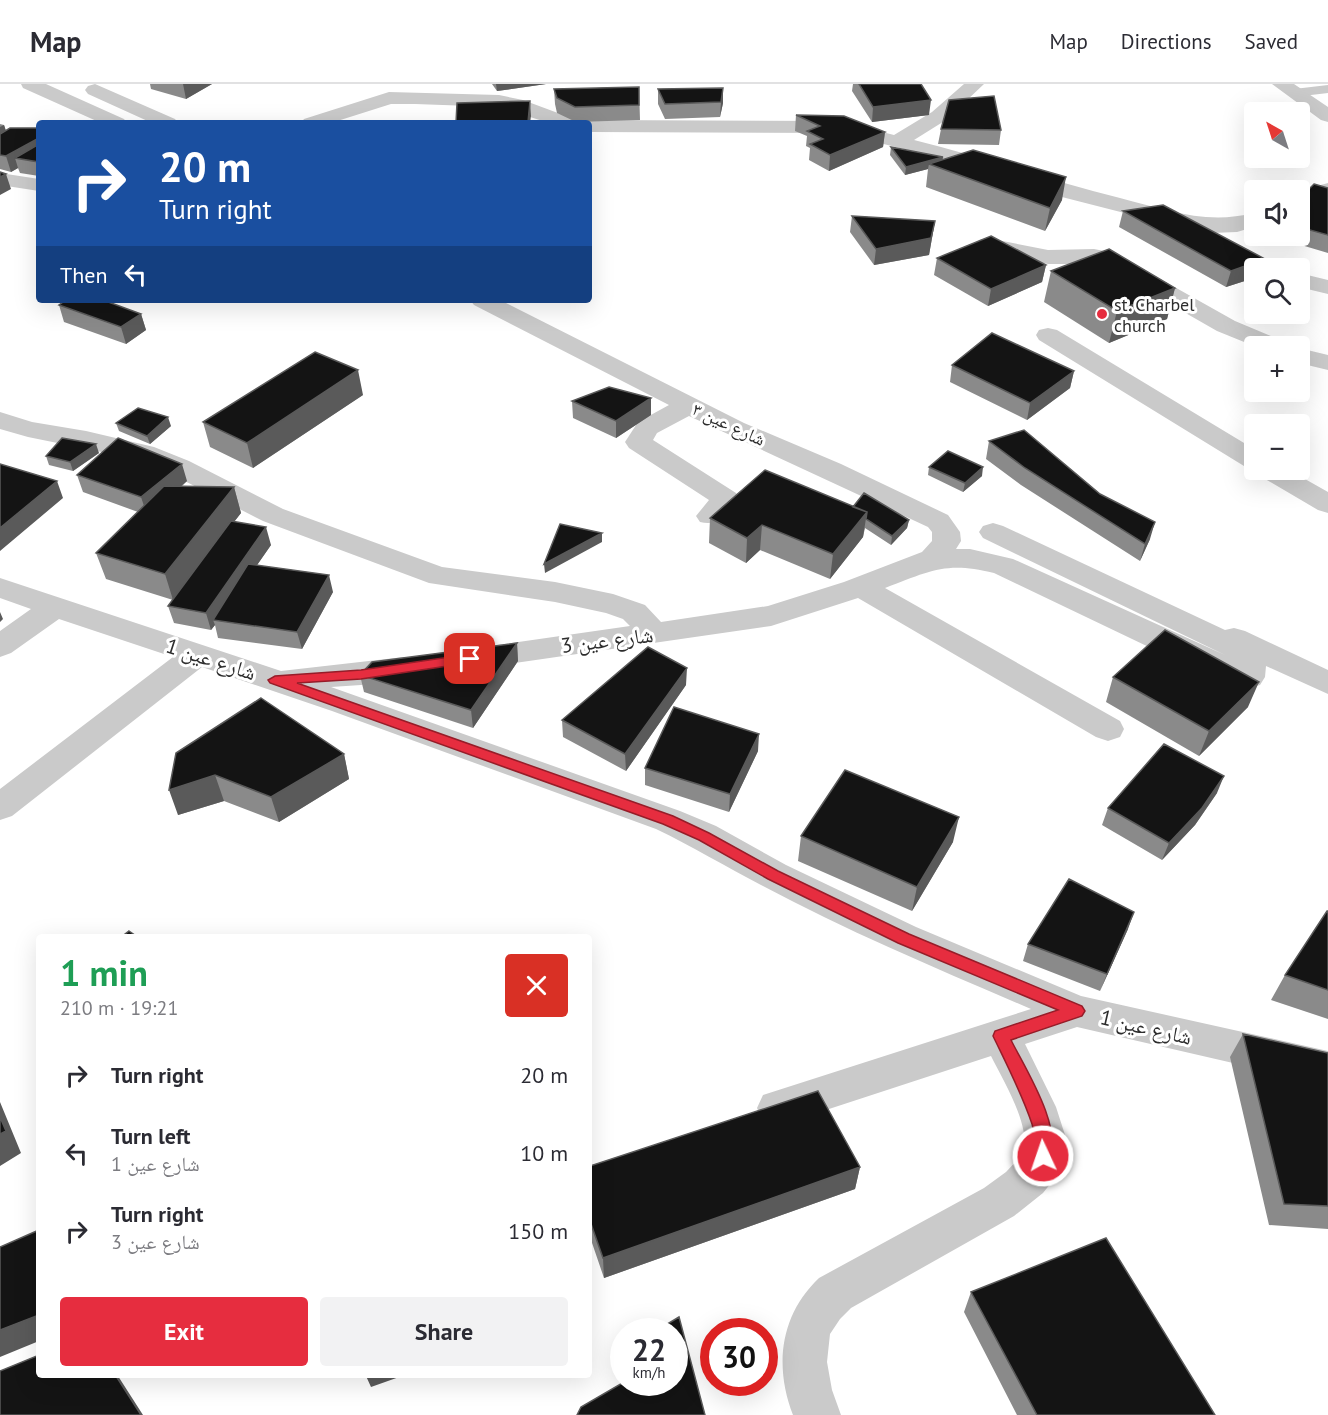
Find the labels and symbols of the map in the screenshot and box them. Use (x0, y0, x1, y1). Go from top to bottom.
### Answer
north arrow (1244, 102, 1310, 168)
place label: st. Charbel church (1114, 293, 1195, 337)
marker: st. Charbel church (1095, 307, 1109, 321)
street label: شارع عين ٣ (689, 397, 769, 451)
street label: شارع عين 3 (559, 621, 655, 659)
street label: شارع عين 1 (163, 632, 259, 686)
pin (444, 633, 495, 684)
street label: شارع عين 1 (1098, 1003, 1194, 1051)
position arrow (1011, 1124, 1075, 1188)
speed limit sign: 30 (700, 1318, 778, 1396)

